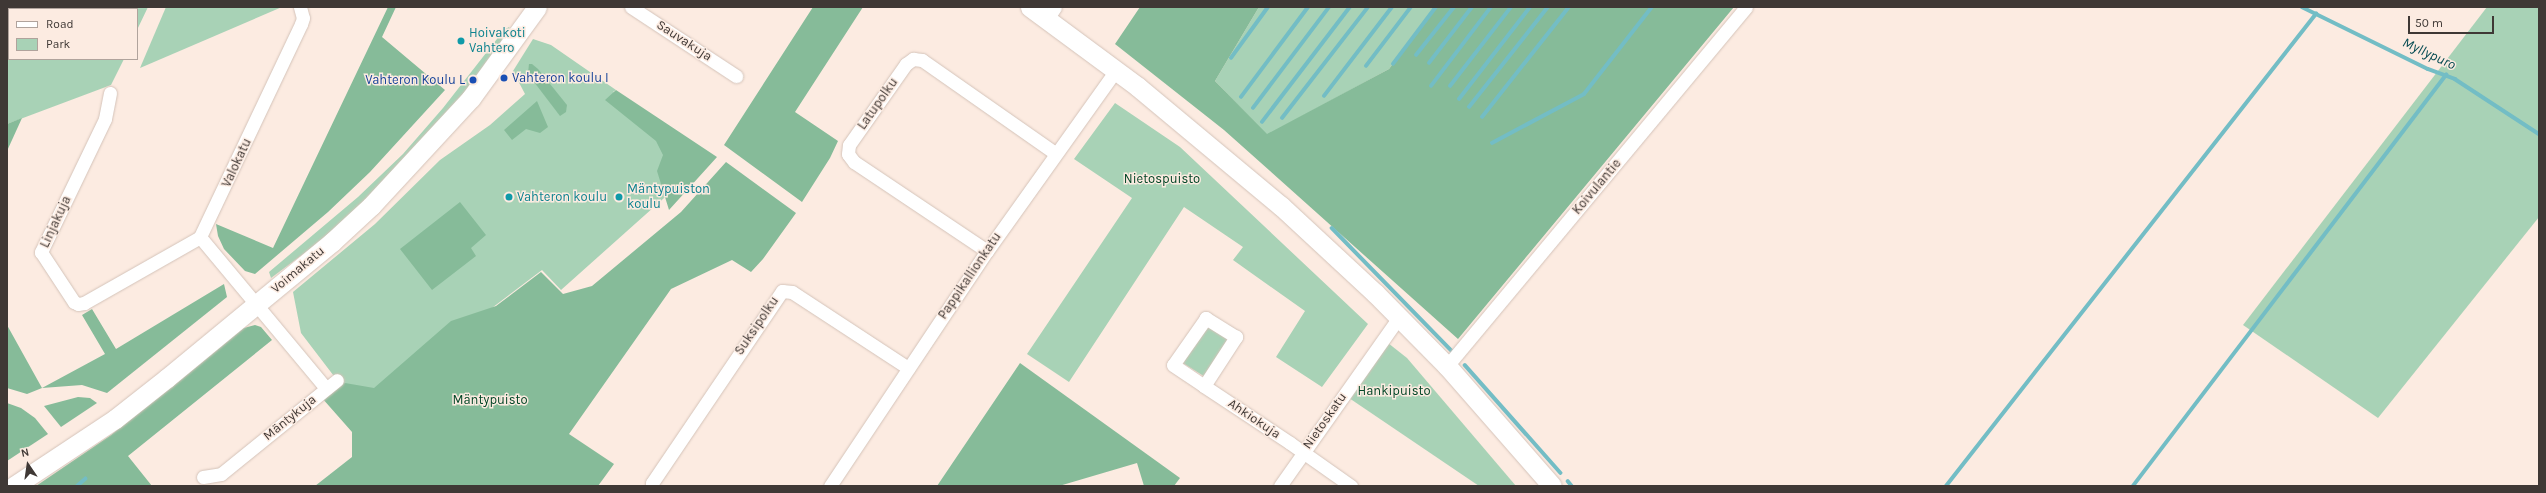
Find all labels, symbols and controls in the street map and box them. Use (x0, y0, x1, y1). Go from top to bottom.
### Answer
legend (8, 8, 138, 60)
scale bar (2410, 8, 2496, 34)
text: 50 m (2415, 16, 2443, 30)
text: Road (46, 17, 74, 31)
street label: Sauvakuja (653, 17, 715, 65)
place label: Hoivakoti Vahtero (469, 26, 526, 57)
water label: Myllypuro (2400, 34, 2458, 74)
marker: Hoivakoti Vahtero (456, 36, 466, 46)
text: Park (46, 37, 70, 51)
place label: Vahteron koulu I (512, 70, 609, 86)
place label: Vahteron Koulu L (365, 72, 465, 88)
marker: Vahteron koulu I (499, 73, 509, 83)
marker: Vahteron Koulu L (468, 75, 478, 85)
street label: Latupolku (855, 75, 901, 133)
street label: Valokatu (219, 136, 255, 190)
street label: Koivulantie (1569, 156, 1625, 218)
park label: Nietospuisto (1124, 171, 1200, 187)
place label: Mäntypuiston koulu (627, 182, 710, 213)
place label: Vahteron koulu (517, 189, 607, 205)
marker: Vahteron koulu (504, 192, 514, 202)
marker: Mäntypuiston koulu (614, 192, 624, 202)
street label: Linjakuja (37, 194, 75, 250)
street label: Pappikallionkatu (935, 230, 1005, 322)
street label: Voimakatu (268, 243, 328, 297)
street label: Suksipolku (732, 294, 782, 358)
park label: Hankipuisto (1357, 383, 1431, 399)
street label: Nietoskatu (1300, 390, 1350, 452)
street label: Mäntykuja (260, 392, 320, 444)
park label: Mäntypuisto (452, 392, 528, 408)
street label: Ahkiokuja (1225, 396, 1283, 442)
north arrow (8, 445, 48, 485)
text: N (20, 446, 30, 460)

